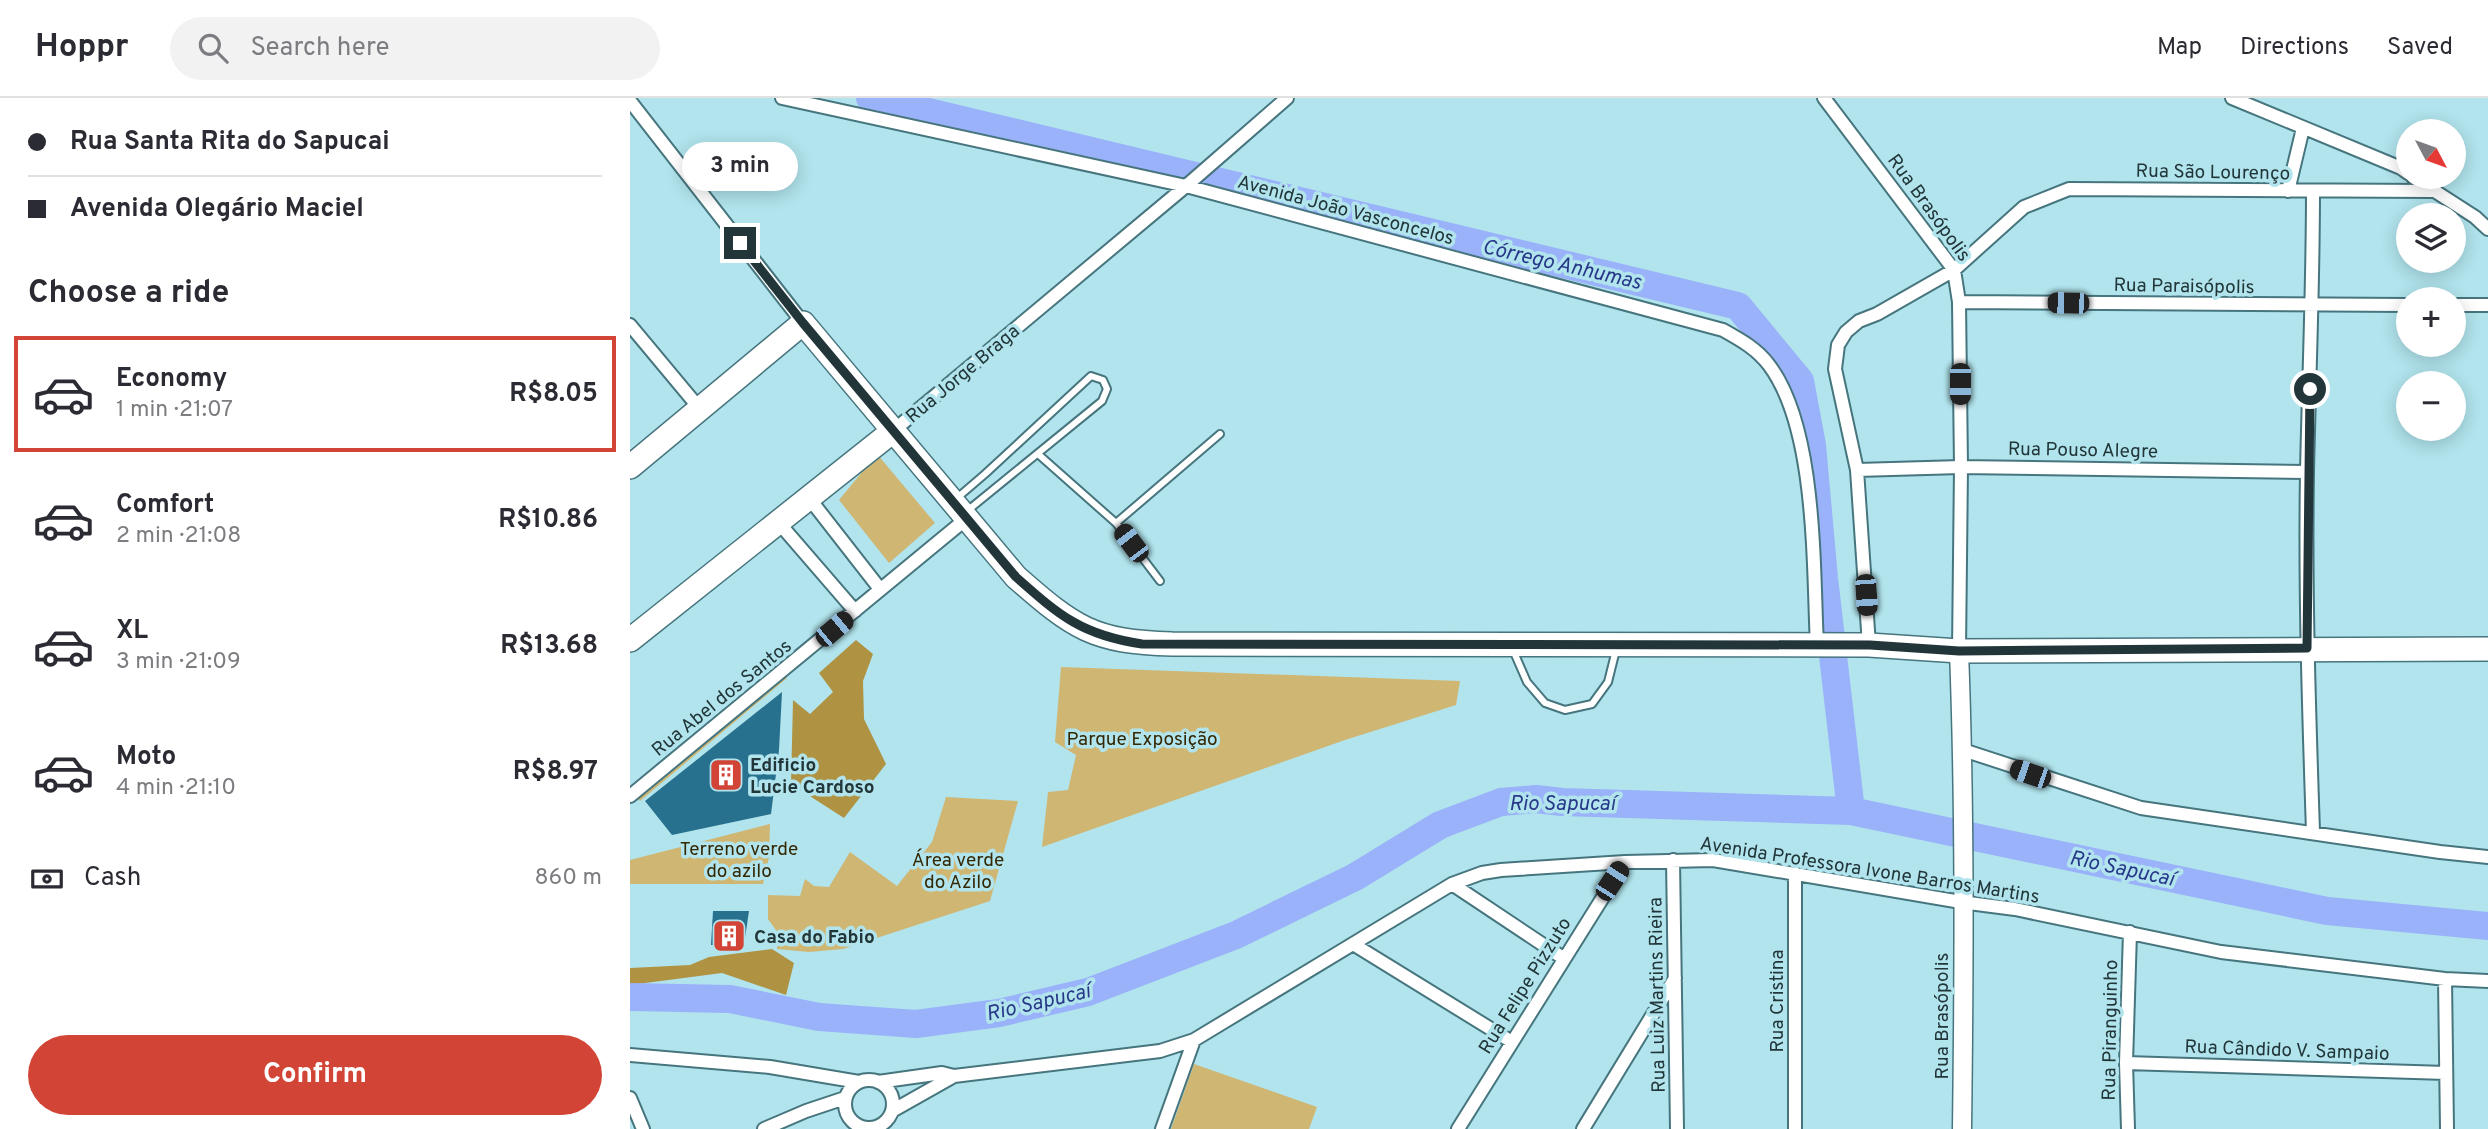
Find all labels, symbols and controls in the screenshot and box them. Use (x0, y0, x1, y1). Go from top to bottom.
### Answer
search box (170, 17, 660, 80)
text: Hoppr (35, 27, 128, 69)
icon: search (194, 29, 232, 67)
text: Search here (250, 32, 389, 65)
text: Map (2157, 33, 2202, 63)
text: Directions (2240, 33, 2349, 63)
text: Saved (2387, 33, 2453, 63)
north arrow (2396, 119, 2466, 189)
map controls (2396, 119, 2466, 441)
text: Rua Santa Rita do Sapucai (70, 126, 390, 159)
callout: 3 min (682, 142, 798, 190)
street label: Rua Brasópolis (1881, 150, 1975, 267)
text: 3 min (710, 152, 770, 181)
street label: Rua São Lourenço (2135, 160, 2291, 186)
street label: Avenida João Vasconcelos (1235, 170, 1456, 251)
text: Avenida Olegário Maciel (70, 193, 364, 226)
button: layers (2396, 203, 2466, 273)
route end (724, 227, 756, 259)
water label: Córrego Anhumas (1480, 234, 1644, 297)
text: Choose a ride (28, 274, 229, 314)
street label: Rua Paraisópolis (2113, 274, 2255, 300)
button: + (2396, 287, 2466, 357)
car (2047, 292, 2090, 314)
street label: Rua Jorge Braga (901, 320, 1025, 429)
icon: car (32, 363, 95, 426)
text: Economy (116, 363, 227, 396)
car (1950, 363, 1971, 405)
button: − (2396, 371, 2466, 441)
route start (2294, 373, 2326, 405)
text: R$8.05 (509, 378, 598, 411)
text: 1 min · 21:07 (116, 396, 233, 425)
street label: Rua Pouso Alegre (2008, 438, 2158, 464)
icon: car (32, 489, 95, 552)
text: Comfort (116, 489, 214, 522)
text: R$10.86 (498, 504, 598, 537)
car (1110, 520, 1153, 566)
text: 2 min · 21:08 (116, 522, 241, 551)
car (1855, 573, 1878, 617)
car (812, 607, 857, 651)
icon: car (32, 615, 95, 678)
text: XL (116, 615, 148, 648)
text: R$13.68 (500, 630, 598, 663)
street label: Rua Abel dos Santos (647, 635, 797, 762)
text: 3 min · 21:09 (116, 648, 241, 677)
park label: Parque Exposição (1066, 728, 1218, 752)
icon: car (32, 741, 95, 804)
text: Moto (116, 741, 176, 774)
place label: Edificio Lucie Cardoso (750, 754, 875, 800)
text: R$8.97 (513, 756, 598, 789)
building icon: Edificio Lucie Cardoso (707, 756, 745, 794)
car (2007, 757, 2054, 791)
text: 4 min · 21:10 (116, 774, 236, 803)
water label: Rio Sapucaí (1509, 791, 1620, 818)
street label: Avenida Professora Ivone Barros Martins (1698, 832, 2041, 910)
park label: Terreno verde do azilo (680, 838, 798, 884)
water label: Rio Sapucaí (2067, 845, 2181, 895)
park label: Área verde do Azilo (912, 848, 1004, 895)
car (1592, 858, 1633, 904)
icon: cash (28, 860, 66, 898)
text: Cash (84, 862, 141, 895)
text: 860 m (535, 864, 602, 893)
street label: Rua Luiz Martins Rieira (1644, 897, 1672, 1093)
street label: Rua Felipe Pizzuto (1474, 913, 1577, 1059)
building icon: Casa do Fabio (710, 917, 748, 955)
place label: Casa do Fabio (754, 926, 875, 950)
street label: Rua Cristina (1766, 949, 1790, 1053)
street label: Rua Brasópolis (1931, 953, 1955, 1079)
street label: Rua Piranguinho (2098, 959, 2124, 1101)
water label: Rio Sapucaí (984, 977, 1098, 1029)
button: Confirm (28, 1035, 602, 1115)
street label: Rua Cândido V. Sampaio (2184, 1035, 2390, 1067)

